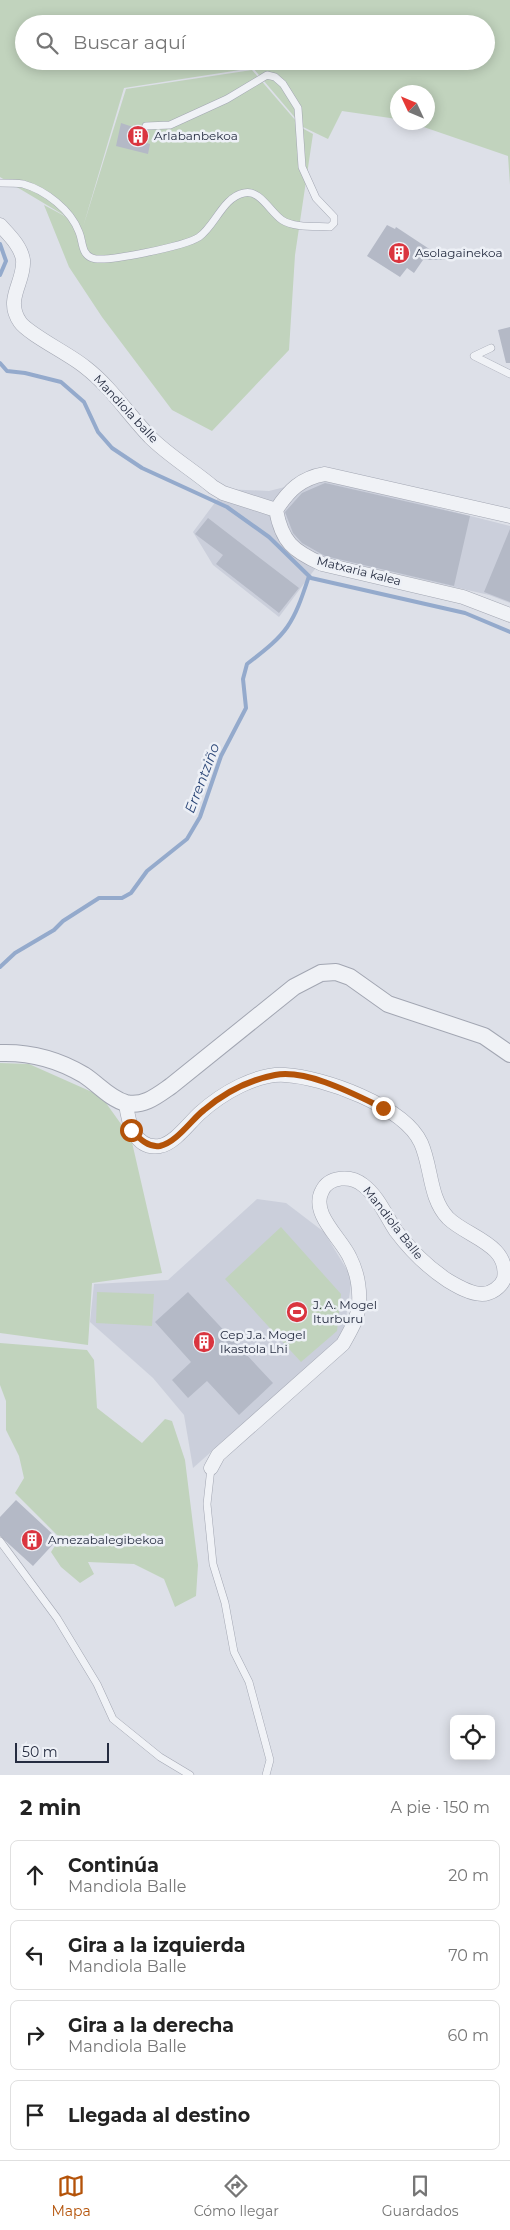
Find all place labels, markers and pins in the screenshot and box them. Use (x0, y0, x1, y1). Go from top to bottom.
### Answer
building icon: Arlabanbekoa (126, 124, 150, 148)
place label: Arlabanbekoa (154, 128, 238, 143)
building icon: Asolagainekoa (387, 241, 411, 265)
place label: Asolagainekoa (415, 245, 503, 260)
place label: J. A. Mogel Iturburu (312, 1297, 377, 1326)
sports icon: J. A. Mogel Iturburu (285, 1300, 309, 1324)
place label: Cep J.a. Mogel Ikastola Lhi (220, 1327, 306, 1356)
building icon: Cep J.a. Mogel Ikastola Lhi (192, 1330, 216, 1354)
building icon: Amezabalegibekoa (20, 1528, 44, 1552)
place label: Amezabalegibekoa (48, 1532, 164, 1547)

